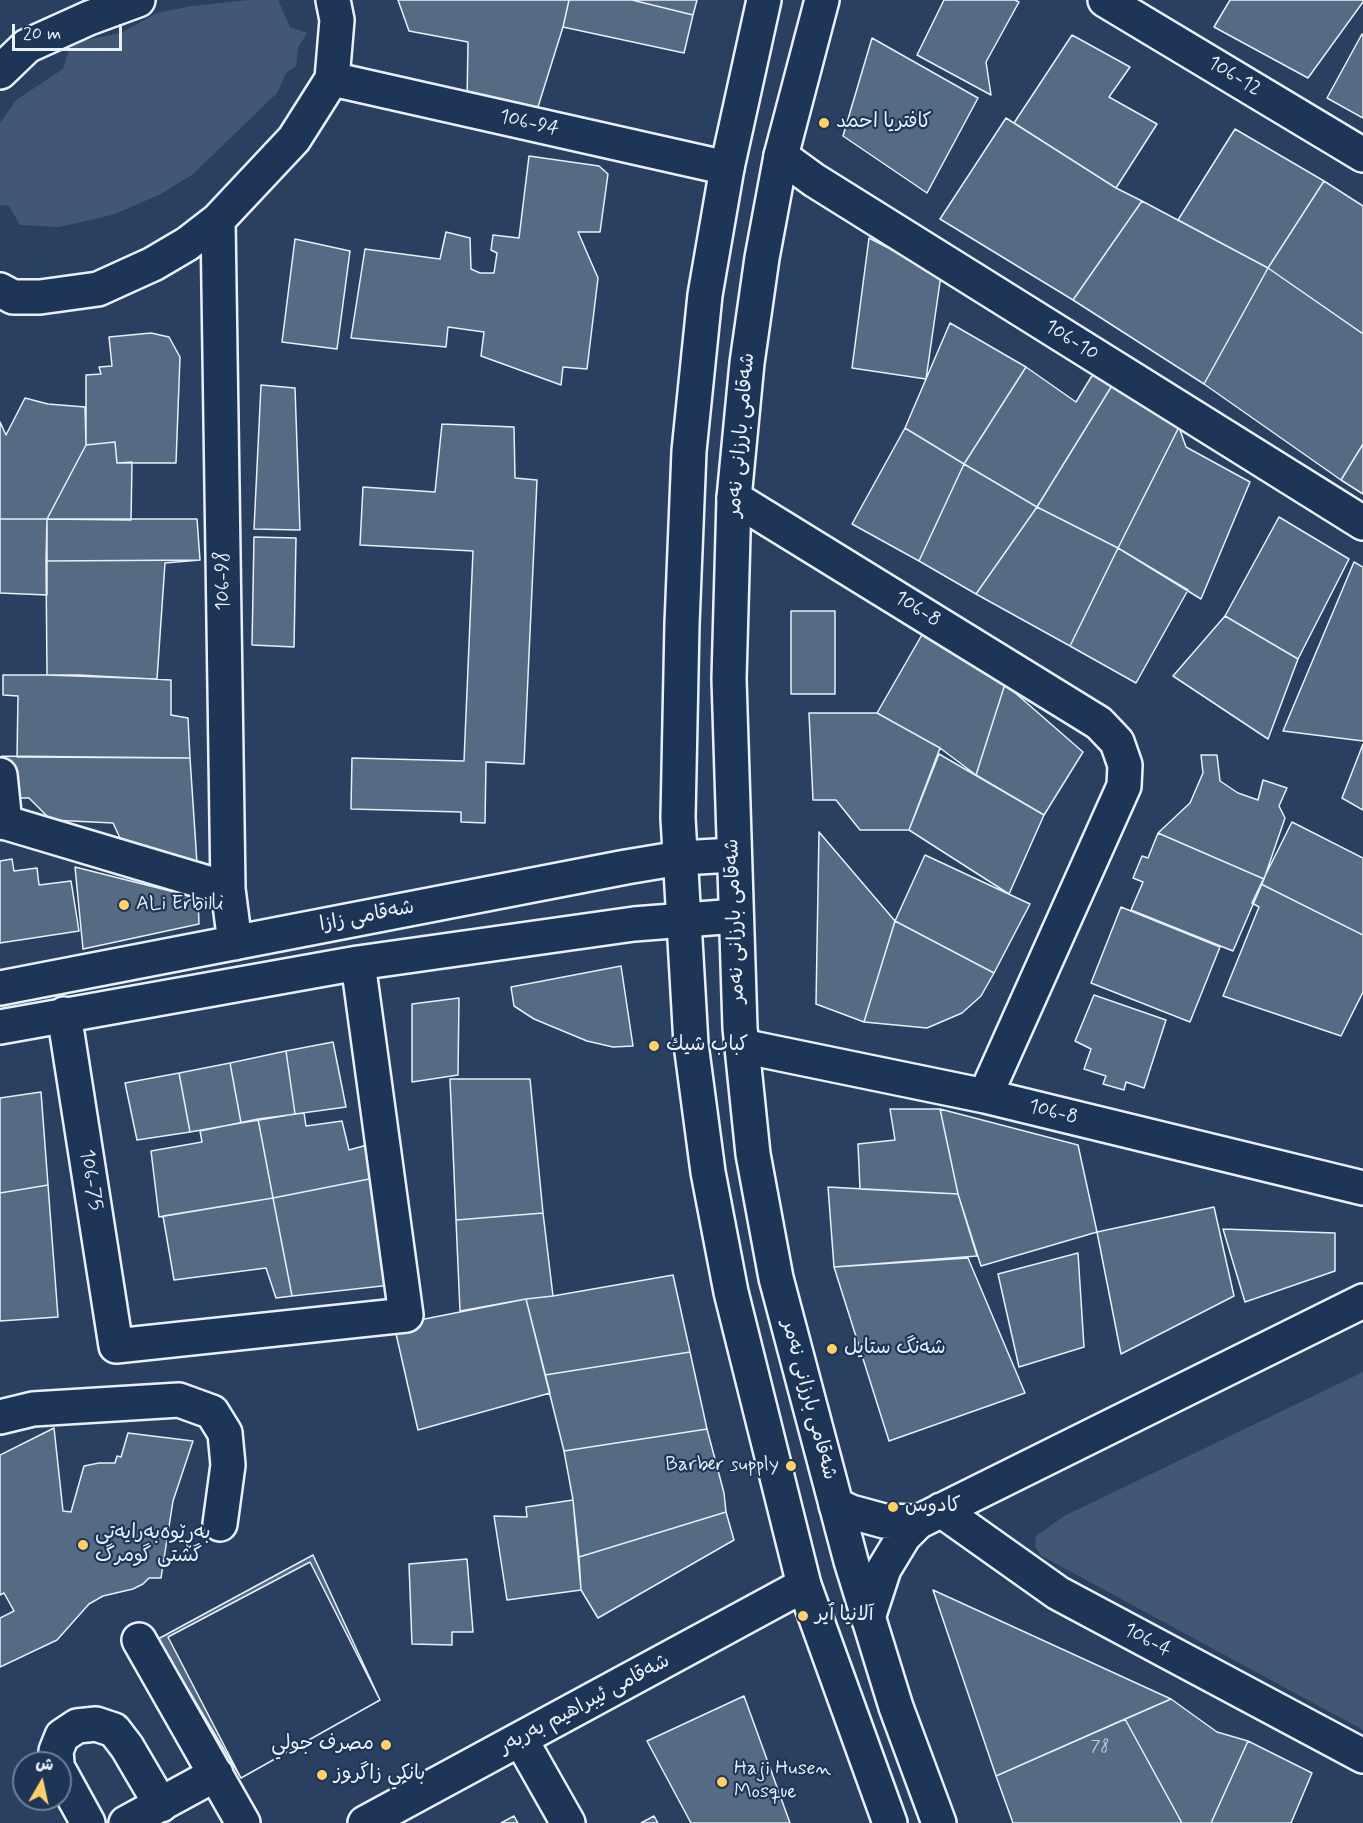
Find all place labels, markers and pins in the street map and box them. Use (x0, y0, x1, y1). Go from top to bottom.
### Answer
place label: كافتريا احمد (836, 111, 932, 135)
marker: كافتريا احمد (817, 116, 831, 130)
place label: ALi Erbilli (136, 893, 224, 917)
marker: ALi Erbilli (117, 898, 131, 912)
place label: كباب شيك (666, 1034, 748, 1058)
marker: كباب شيك (647, 1039, 661, 1053)
place label: شەنگ ستایل (844, 1337, 946, 1361)
marker: شەنگ ستایل (825, 1342, 839, 1356)
place label: Barber supply (665, 1454, 779, 1478)
marker: Barber supply (784, 1459, 798, 1473)
place label: كادوس (905, 1495, 961, 1519)
marker: كادوس (886, 1500, 900, 1514)
place label: بەڕێوەبەرایەتی گشتی گومرگ (95, 1522, 211, 1569)
marker: بەڕێوەبەرایەتی گشتی گومرگ (76, 1538, 90, 1552)
place label: آلانیا ٱير (815, 1604, 874, 1628)
marker: آلانیا ٱير (796, 1609, 810, 1623)
place label: مصرف جولي (271, 1733, 374, 1757)
marker: مصرف جولي (379, 1738, 393, 1752)
place label: Haji Husen Mosque (734, 1758, 831, 1805)
place label: بانكي زاگروز (334, 1763, 425, 1787)
marker: بانكي زاگروز (315, 1768, 329, 1782)
marker: Haji Husen Mosque (715, 1775, 729, 1789)

